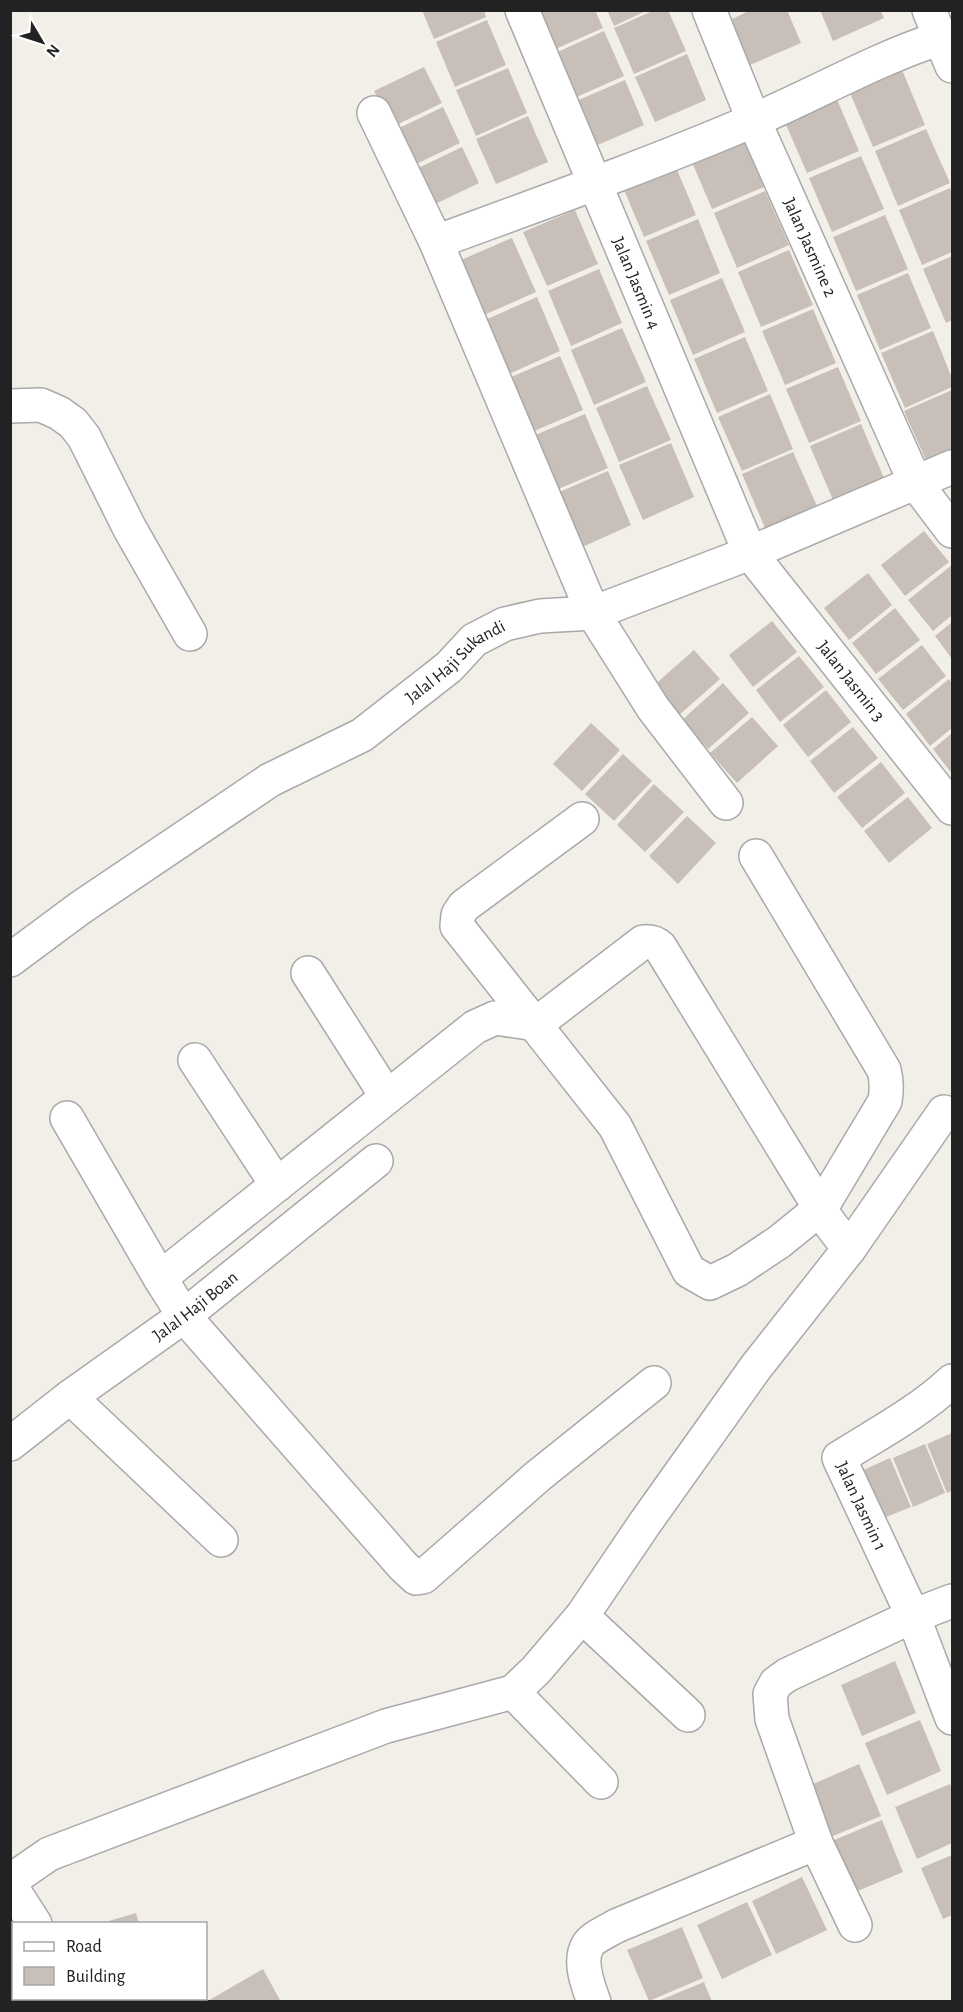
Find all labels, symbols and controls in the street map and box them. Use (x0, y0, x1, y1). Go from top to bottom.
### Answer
north arrow (12, 12, 72, 72)
text: N (43, 41, 63, 60)
street label: Jalan Jasmine 2 (780, 195, 839, 300)
street label: Jalan Jasmin 4 (608, 234, 663, 332)
street label: Jalal Haji Sukandi (403, 618, 508, 707)
street label: Jalan Jasmin 3 (813, 638, 888, 725)
street label: Jalal Haji Boan (150, 1268, 242, 1345)
street label: Jalan Jasmin 1 (832, 1459, 889, 1554)
legend (12, 1922, 207, 2000)
text: Road (66, 1938, 102, 1956)
text: Building (66, 1968, 126, 1986)

